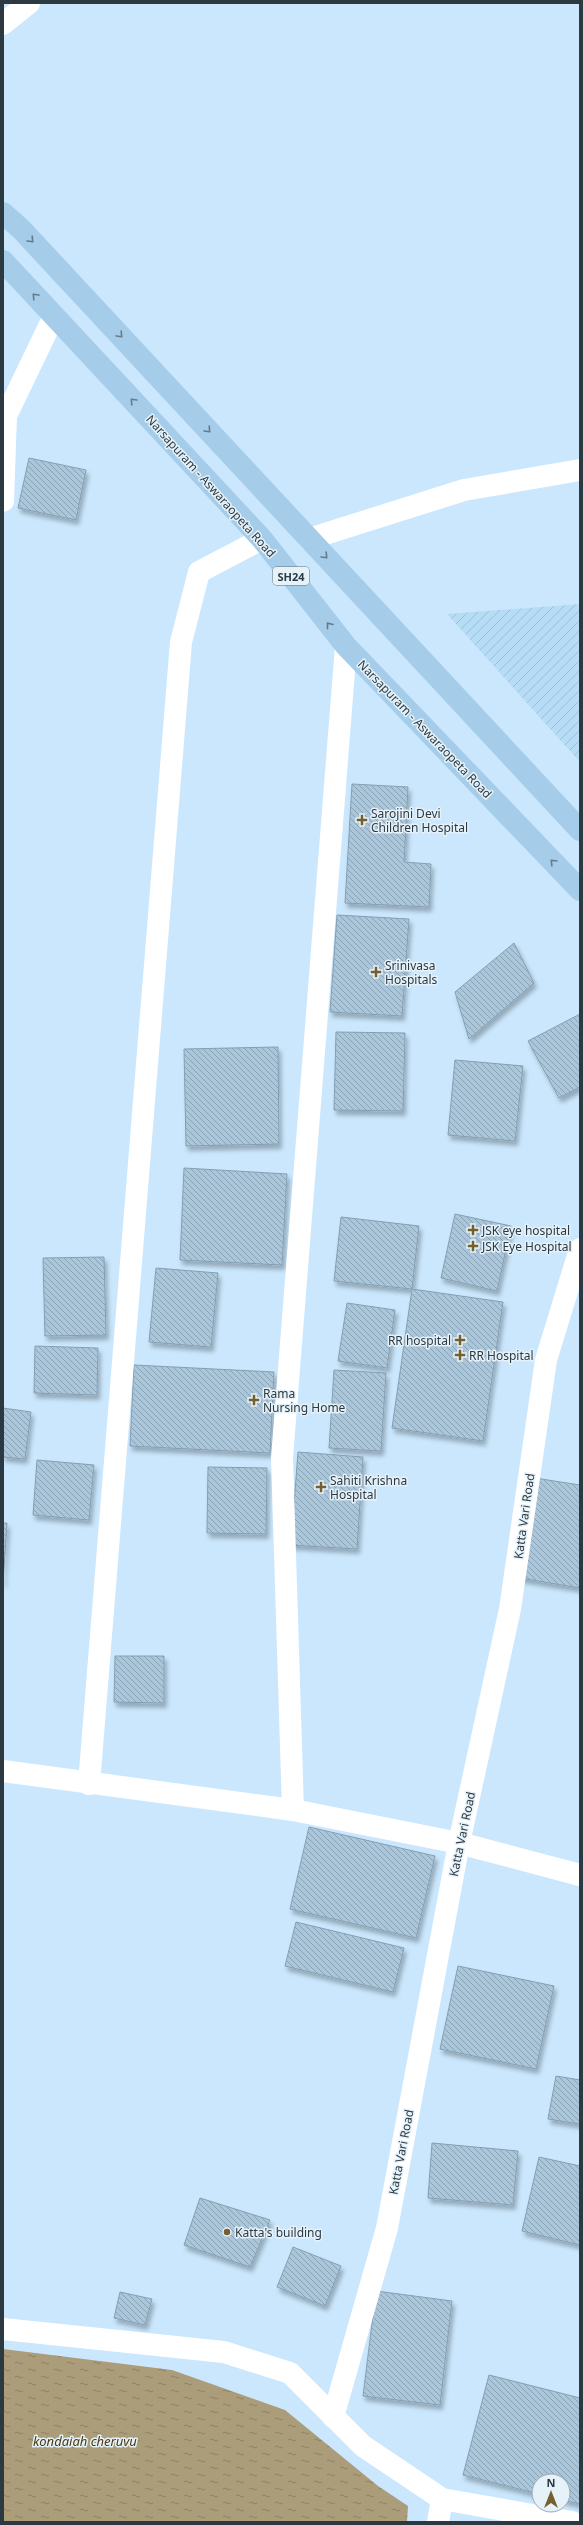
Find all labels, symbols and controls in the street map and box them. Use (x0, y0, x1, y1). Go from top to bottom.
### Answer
one-way arrow (26, 235, 34, 243)
one-way arrow (33, 293, 40, 301)
one-way arrow (115, 330, 122, 338)
one-way arrow (131, 398, 138, 406)
street label: Narsapuram - Aswaraopeta Road (142, 411, 280, 561)
one-way arrow (203, 425, 211, 433)
one-way arrow (321, 551, 328, 559)
road number: SH24 (273, 567, 309, 585)
one-way arrow (327, 623, 334, 630)
street label: Narsapuram - Aswaraopeta Road (354, 656, 496, 802)
place label: Sarojini Devi Children Hospital (371, 805, 468, 836)
marker: Sarojini Devi Children Hospital (356, 814, 368, 826)
one-way arrow (550, 859, 558, 867)
place label: Srinivasa Hospitals (385, 957, 438, 988)
marker: Srinivasa Hospitals (370, 966, 382, 978)
place label: JSK eye hospital (481, 1222, 570, 1239)
marker: JSK eye hospital (467, 1224, 479, 1236)
place label: JSK Eye Hospital (481, 1238, 572, 1255)
marker: JSK Eye Hospital (467, 1240, 479, 1252)
place label: RR hospital (388, 1332, 451, 1349)
marker: RR hospital (454, 1334, 466, 1346)
place label: RR Hospital (469, 1347, 534, 1364)
marker: RR Hospital (454, 1349, 466, 1361)
place label: Rama Nursing Home (263, 1385, 346, 1416)
marker: Rama Nursing Home (248, 1394, 260, 1406)
place label: Sahiti Krishna Hospital (330, 1472, 407, 1503)
street label: Katta Vari Road (510, 1472, 538, 1560)
marker: Sahiti Krishna Hospital (315, 1481, 327, 1493)
street label: Katta Vari Road (445, 1790, 479, 1878)
street label: Katta Vari Road (384, 2108, 418, 2196)
place label: Katta's building (235, 2224, 322, 2241)
marker: Katta's building (222, 2227, 232, 2237)
water label: kondaiah cheruvu (33, 2432, 137, 2450)
north arrow (531, 2473, 571, 2513)
text: N (547, 2475, 555, 2490)

